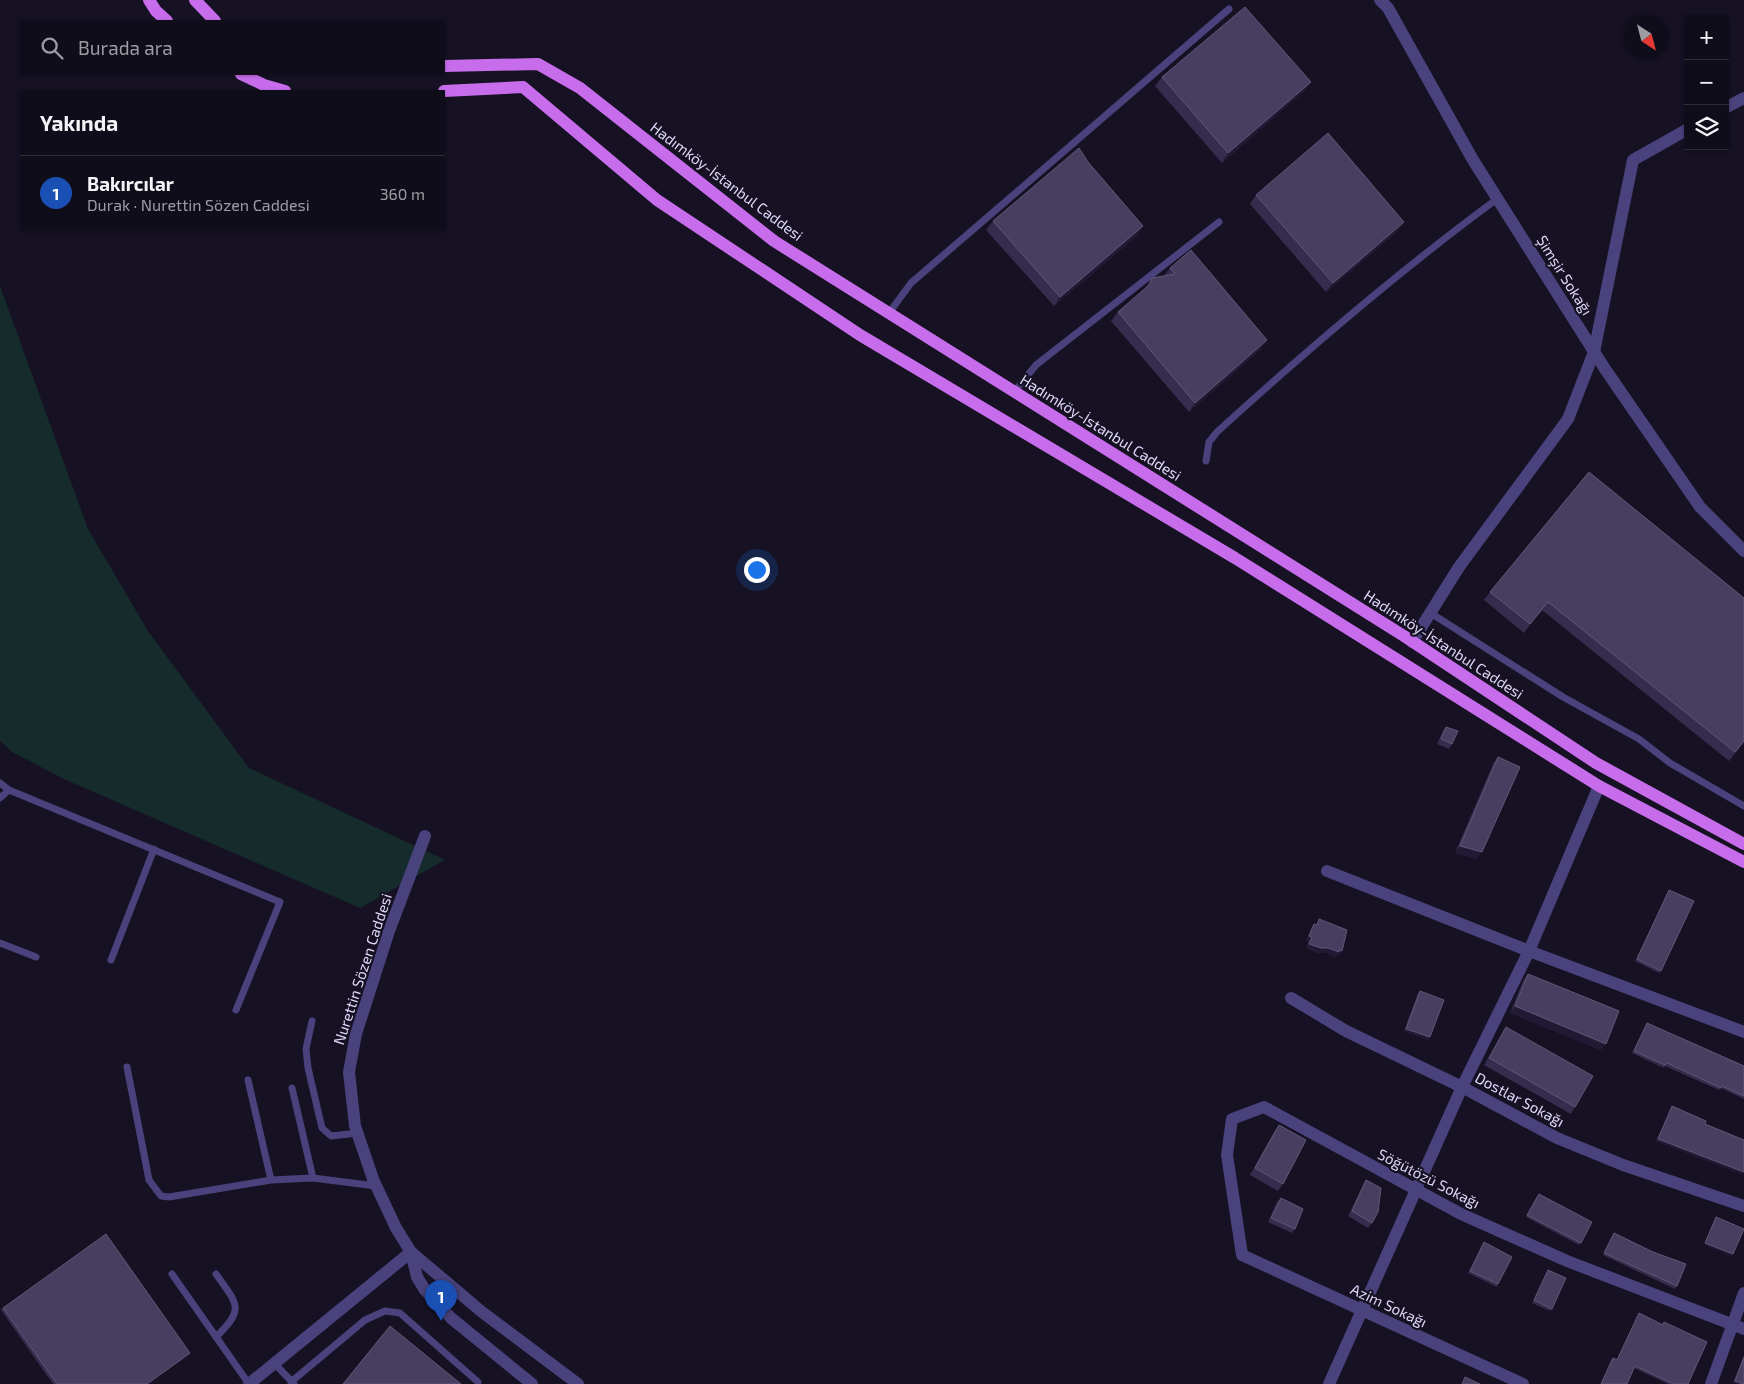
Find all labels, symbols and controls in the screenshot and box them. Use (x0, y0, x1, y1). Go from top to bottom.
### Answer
north arrow (1624, 15, 1669, 60)
map controls (1684, 15, 1729, 150)
button: + (1684, 15, 1729, 60)
search box (20, 20, 445, 75)
icon: search (38, 34, 66, 62)
text: Burada ara (78, 36, 173, 59)
button: − (1684, 60, 1729, 105)
button: layers (1684, 105, 1729, 150)
text: Yakında (40, 110, 118, 135)
street label: Hadımköy-İstanbul Caddesi (647, 118, 807, 244)
text: Bakırcılar (87, 172, 174, 195)
text: 1 (53, 184, 59, 203)
text: 360 m (380, 184, 425, 203)
text: Durak · Nurettin Sözen Caddesi (87, 195, 310, 214)
street label: Şimşir Sokağı (1533, 232, 1597, 319)
street label: Hadımköy-İstanbul Caddesi (1017, 370, 1185, 484)
your location (744, 557, 770, 583)
street label: Hadımköy-İstanbul Caddesi (1361, 586, 1527, 702)
street label: Nurettin Sözen Caddesi (329, 891, 395, 1047)
street label: Dostlar Sokağı (1472, 1068, 1568, 1130)
street label: Söğütözü Sokağı (1375, 1144, 1483, 1212)
street label: Azim Sokağı (1348, 1279, 1430, 1331)
pin: 1 (425, 1280, 457, 1321)

